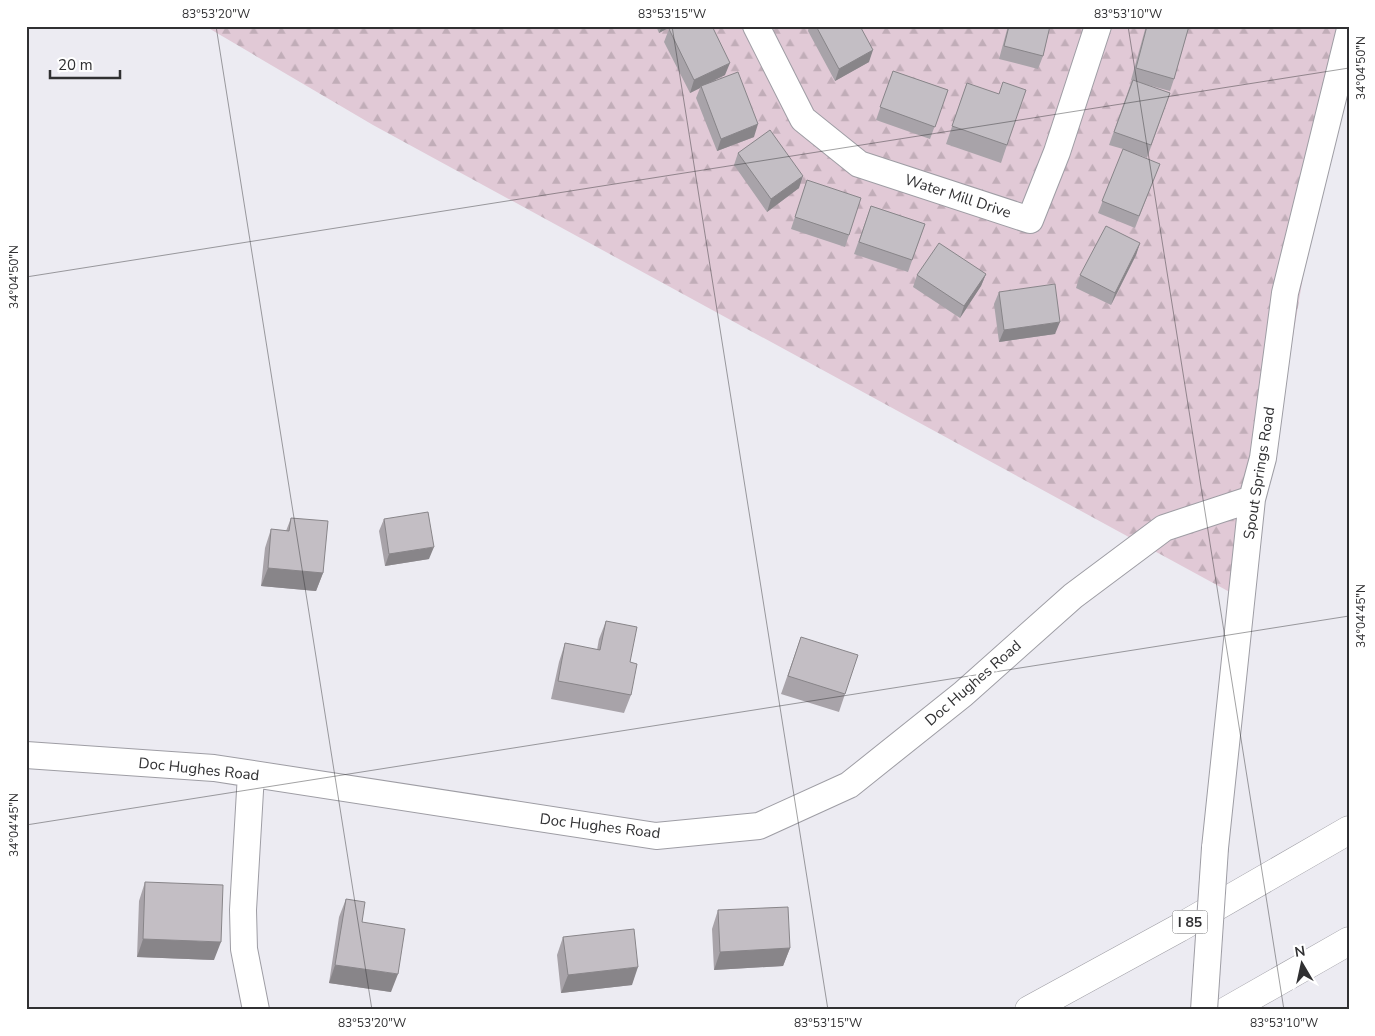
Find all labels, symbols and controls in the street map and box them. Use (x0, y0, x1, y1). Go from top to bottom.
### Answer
text: 83°53'20"W (182, 6, 250, 22)
text: 83°53'15"W (638, 6, 706, 22)
text: 83°53'10"W (1094, 6, 1162, 22)
text: 34°04'50"N (1353, 36, 1369, 100)
scale bar (50, 48, 120, 80)
text: 20 m (58, 55, 93, 75)
street label: Water Mill Drive (902, 169, 1014, 223)
text: 34°04'50"N (6, 245, 22, 309)
street label: Spout Springs Road (1239, 405, 1279, 541)
text: 34°04'45"N (1353, 584, 1369, 648)
street label: Doc Hughes Road (921, 636, 1025, 730)
street label: Doc Hughes Road (138, 753, 260, 785)
text: 34°04'45"N (6, 793, 22, 857)
street label: Doc Hughes Road (539, 809, 661, 843)
road number: I 85 (1172, 910, 1208, 934)
north arrow (1278, 938, 1328, 988)
text: N (1293, 941, 1307, 962)
text: 83°53'20"W (338, 1015, 406, 1031)
text: 83°53'15"W (794, 1015, 862, 1031)
text: 83°53'10"W (1250, 1015, 1318, 1031)

